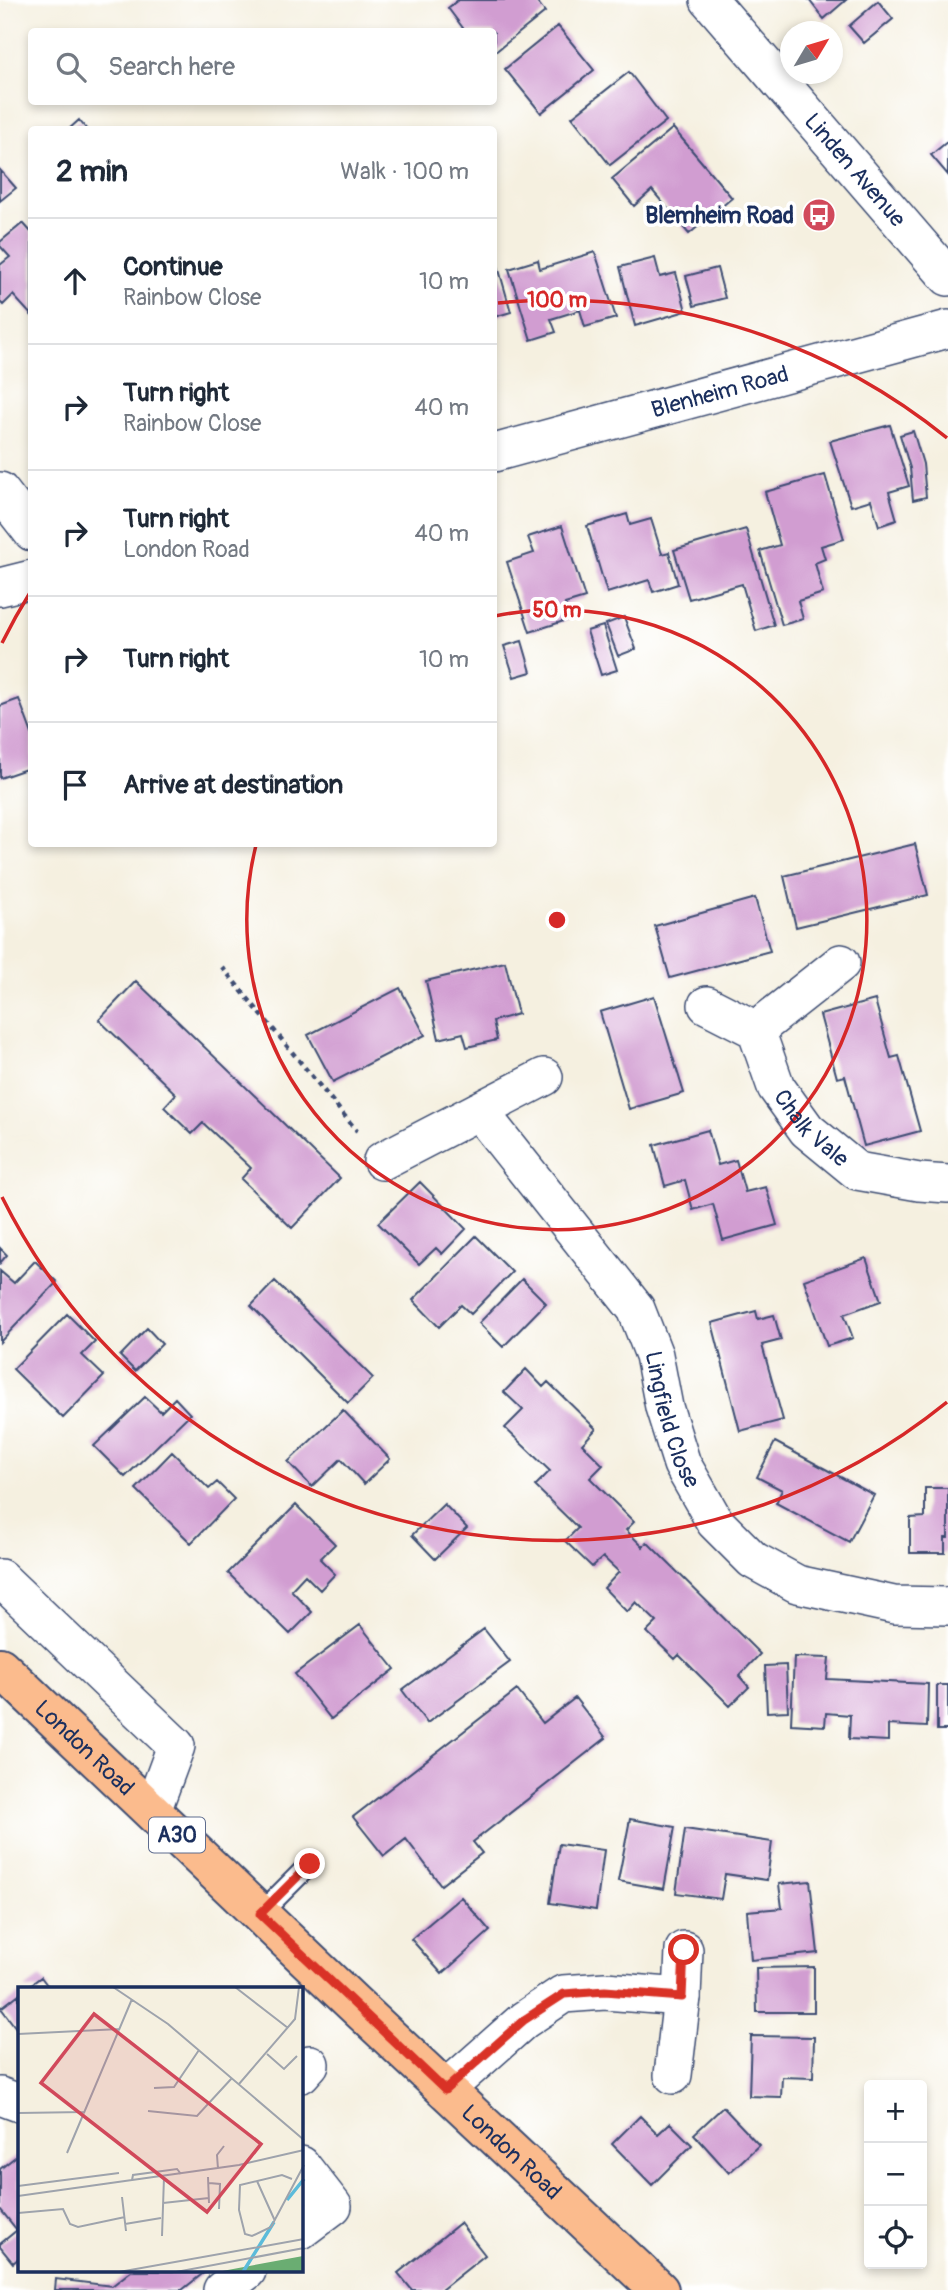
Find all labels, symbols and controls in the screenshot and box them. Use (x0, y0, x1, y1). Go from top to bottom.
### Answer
north arrow (780, 21, 843, 84)
search box (28, 28, 497, 105)
icon: search (52, 48, 90, 86)
text: Search here (108, 51, 235, 83)
street label: Linden Avenue (798, 107, 913, 233)
text: 2 min (56, 153, 128, 190)
text: Walk · 100 m (340, 157, 469, 186)
bus stop icon: Blemheim Road (800, 196, 838, 234)
place label: Blemheim Road (645, 201, 794, 230)
text: Continue (123, 251, 223, 283)
icon: ahead (56, 262, 94, 300)
text: 10 m (419, 267, 469, 296)
text: Rainbow Close (123, 283, 261, 312)
text: 100 m (527, 287, 587, 314)
street label: Blenheim Road (648, 359, 792, 424)
text: Turn right (123, 377, 229, 409)
icon: right (56, 388, 94, 426)
text: 40 m (415, 393, 469, 422)
text: Rainbow Close (123, 409, 261, 438)
text: Turn right (123, 503, 229, 535)
icon: right (56, 514, 94, 552)
text: 40 m (415, 519, 469, 548)
text: London Road (123, 535, 250, 564)
text: 50 m (533, 597, 582, 624)
icon: right (56, 640, 94, 678)
text: Turn right (123, 643, 229, 675)
text: 10 m (419, 645, 469, 674)
icon: arrive (56, 766, 94, 804)
text: Arrive at destination (123, 769, 343, 801)
centre of rings (545, 908, 569, 932)
street label: Chalk Vale (768, 1083, 855, 1173)
street label: Lingfield Close (639, 1348, 707, 1493)
street label: London Road (29, 1693, 141, 1802)
road number: A30 (149, 1818, 205, 1853)
route end (294, 1848, 325, 1879)
route start (668, 1934, 699, 1965)
inset map (18, 1987, 303, 2272)
map controls (864, 2080, 927, 2269)
button: + (864, 2080, 927, 2143)
street label: London Road (456, 2098, 568, 2206)
button: − (864, 2143, 927, 2206)
button: locate (864, 2206, 927, 2269)

